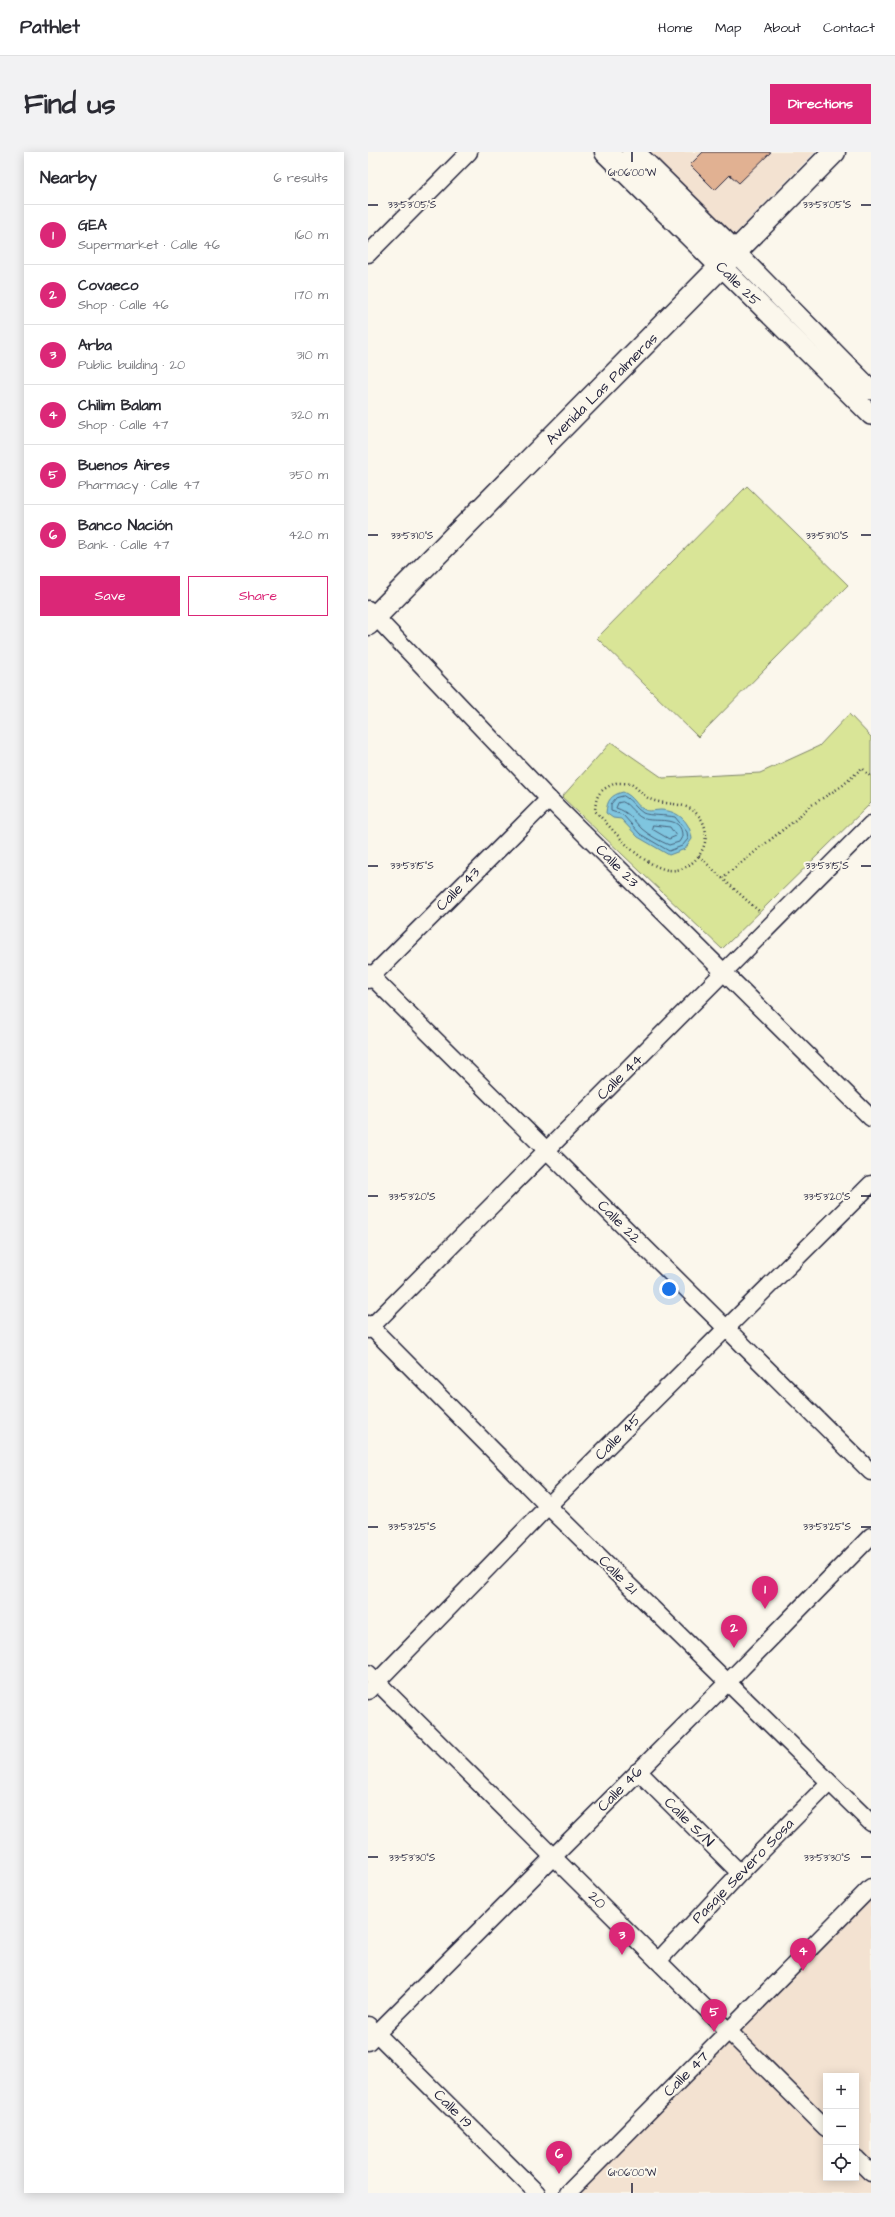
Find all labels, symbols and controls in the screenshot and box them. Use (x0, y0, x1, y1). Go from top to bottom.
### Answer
text: Pathlet (20, 14, 80, 41)
text: Home (658, 18, 693, 38)
text: Map (715, 18, 741, 38)
text: About (763, 18, 801, 38)
text: Contact (823, 18, 875, 38)
button: Directions (770, 84, 871, 124)
text: Find us (24, 85, 115, 124)
text: Nearby (40, 166, 97, 190)
text: 61°06'00"W (608, 166, 657, 180)
text: 6 results (273, 169, 328, 187)
text: 33°53'05"S (388, 198, 437, 212)
text: 33°53'05"S (803, 198, 852, 212)
text: GEA (78, 215, 107, 236)
text: 1 (52, 226, 54, 244)
text: 160 m (295, 226, 328, 244)
text: Supermarket · Calle 46 (78, 236, 220, 254)
street label: Calle 25 (711, 257, 766, 312)
text: Covaeco (78, 275, 139, 296)
text: 2 (49, 286, 57, 304)
text: 170 m (295, 286, 328, 304)
text: Shop · Calle 46 (78, 296, 169, 314)
street label: Avenida Las Palmeras (541, 328, 663, 450)
text: Arba (78, 335, 112, 356)
text: 3 (50, 346, 56, 364)
text: 310 m (296, 346, 328, 364)
text: Public building · 20 (78, 356, 185, 374)
text: Chilim Balam (78, 395, 161, 416)
text: 4 (49, 406, 57, 424)
text: 320 m (290, 406, 328, 424)
text: Shop · Calle 47 (78, 416, 169, 434)
text: Buenos Aires (78, 455, 170, 476)
text: 5 (48, 466, 58, 484)
text: 350 m (289, 466, 328, 484)
text: Pharmacy · Calle 47 (78, 476, 200, 494)
text: Banco Nación (78, 515, 172, 536)
text: 6 (49, 526, 57, 544)
text: 420 m (288, 526, 328, 544)
text: 33°53'10"S (391, 529, 434, 543)
text: 33°53'10"S (806, 529, 849, 543)
text: Bank · Calle 47 (78, 536, 170, 554)
button: Save (40, 576, 180, 616)
button: Share (188, 576, 328, 616)
street label: Calle 23 (591, 840, 644, 893)
text: 33°53'15"S (390, 859, 434, 873)
text: 33°53'15"S (805, 859, 849, 873)
street label: Calle 43 (431, 862, 485, 916)
street label: Calle 44 (592, 1049, 648, 1105)
text: 33°53'20"S (389, 1190, 436, 1204)
text: 33°53'20"S (804, 1190, 851, 1204)
street label: Calle 22 (592, 1195, 646, 1249)
your location (659, 1279, 679, 1299)
street label: Calle 45 (590, 1409, 646, 1465)
text: 33°53'25"S (388, 1520, 436, 1534)
text: 33°53'25"S (803, 1520, 851, 1534)
street label: Calle 21 (594, 1551, 642, 1599)
pin: 1 (752, 1576, 778, 1609)
pin: 2 (721, 1615, 747, 1648)
street label: Calle 46 (593, 1761, 648, 1816)
street label: Calle S/N (659, 1792, 719, 1852)
street label: Pasaje Severo Sosa (687, 1814, 799, 1928)
text: 33°53'30"S (389, 1851, 436, 1865)
text: 33°53'30"S (804, 1851, 851, 1865)
street label: 20 (583, 1886, 611, 1914)
pin: 3 (609, 1922, 635, 1955)
pin: 4 (790, 1938, 816, 1971)
pin: 5 (701, 1999, 727, 2032)
street label: Calle 47 (659, 2047, 713, 2101)
map controls (823, 2073, 859, 2181)
button: + (823, 2073, 859, 2109)
street label: Calle 19 (429, 2085, 477, 2133)
button: − (823, 2109, 859, 2145)
pin: 6 (546, 2141, 572, 2174)
button: locate (823, 2145, 859, 2181)
text: 61°06'00"W (608, 2166, 657, 2180)

